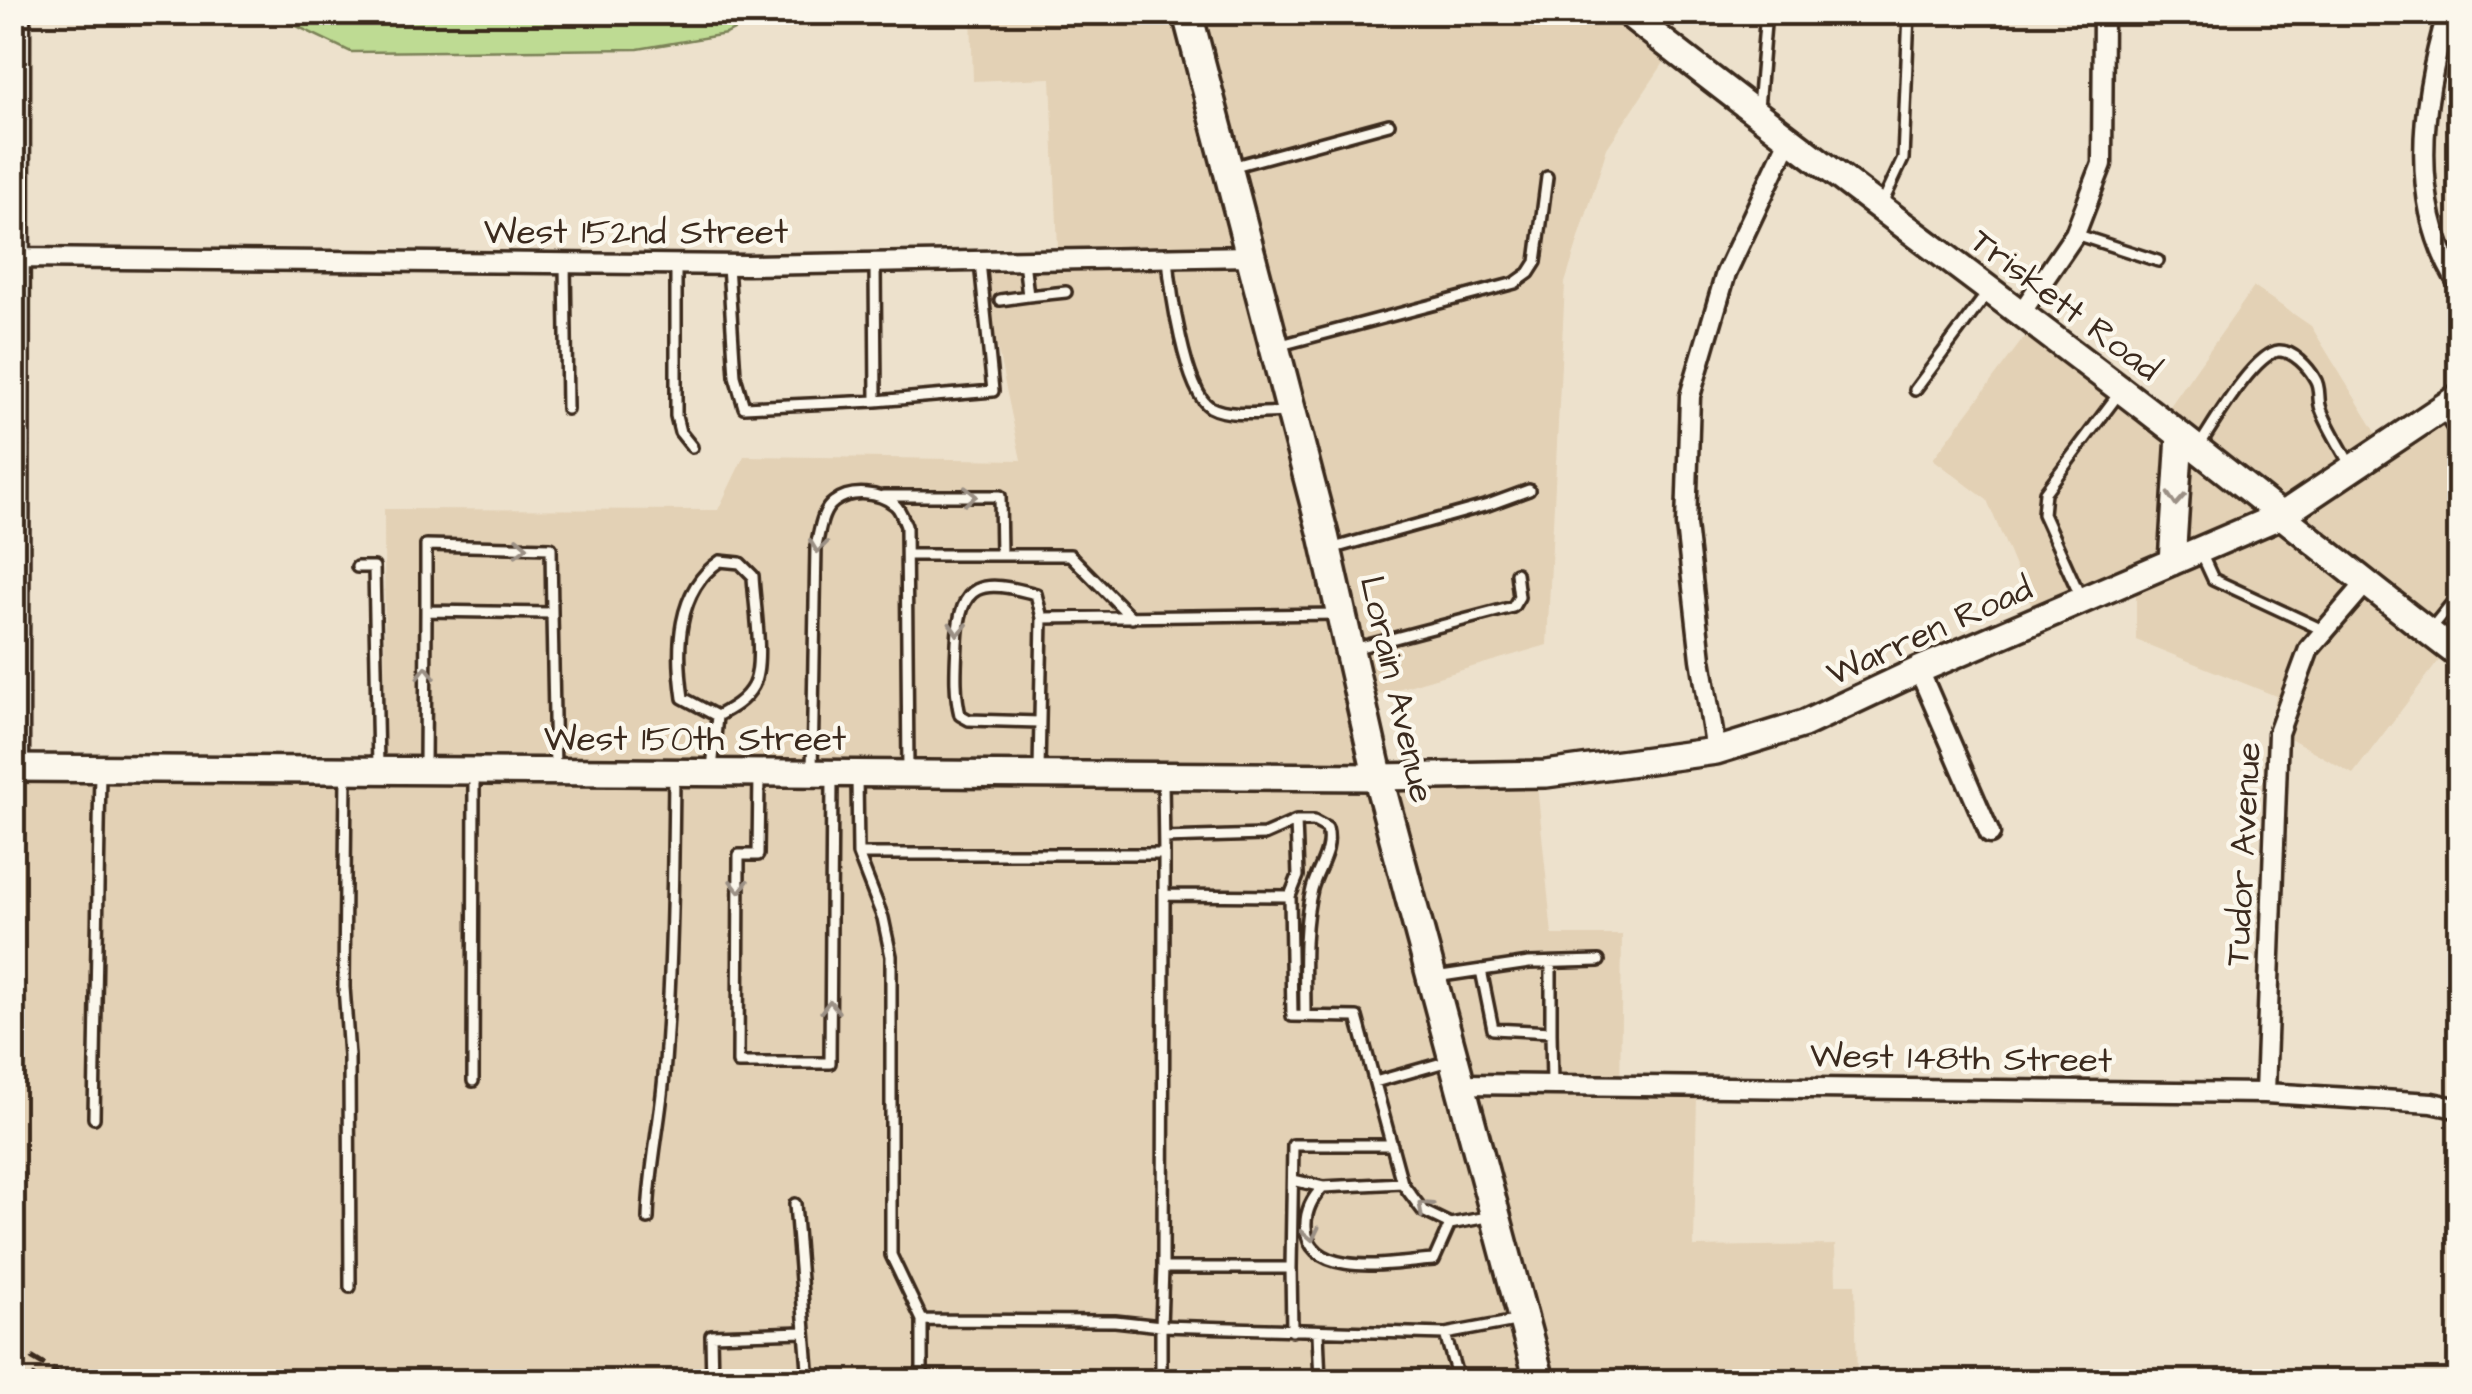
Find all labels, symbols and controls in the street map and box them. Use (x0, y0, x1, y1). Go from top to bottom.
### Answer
street label: West 152nd Street (484, 208, 788, 257)
street label: Triskett Road (1960, 217, 2171, 393)
one-way arrow (962, 485, 978, 507)
one-way arrow (2166, 491, 2187, 507)
one-way arrow (513, 537, 529, 558)
one-way arrow (808, 538, 829, 554)
street label: Warren Road (1819, 564, 2040, 699)
street label: Lorain Avenue (1347, 571, 1446, 808)
one-way arrow (948, 621, 969, 637)
one-way arrow (415, 665, 436, 681)
street label: West 150th Street (544, 715, 846, 764)
street label: Tudor Avenue (2213, 741, 2274, 967)
one-way arrow (728, 880, 750, 895)
one-way arrow (820, 998, 841, 1014)
street label: West 148th Street (1810, 1031, 2112, 1086)
one-way arrow (1417, 1200, 1436, 1218)
one-way arrow (1299, 1226, 1320, 1243)

